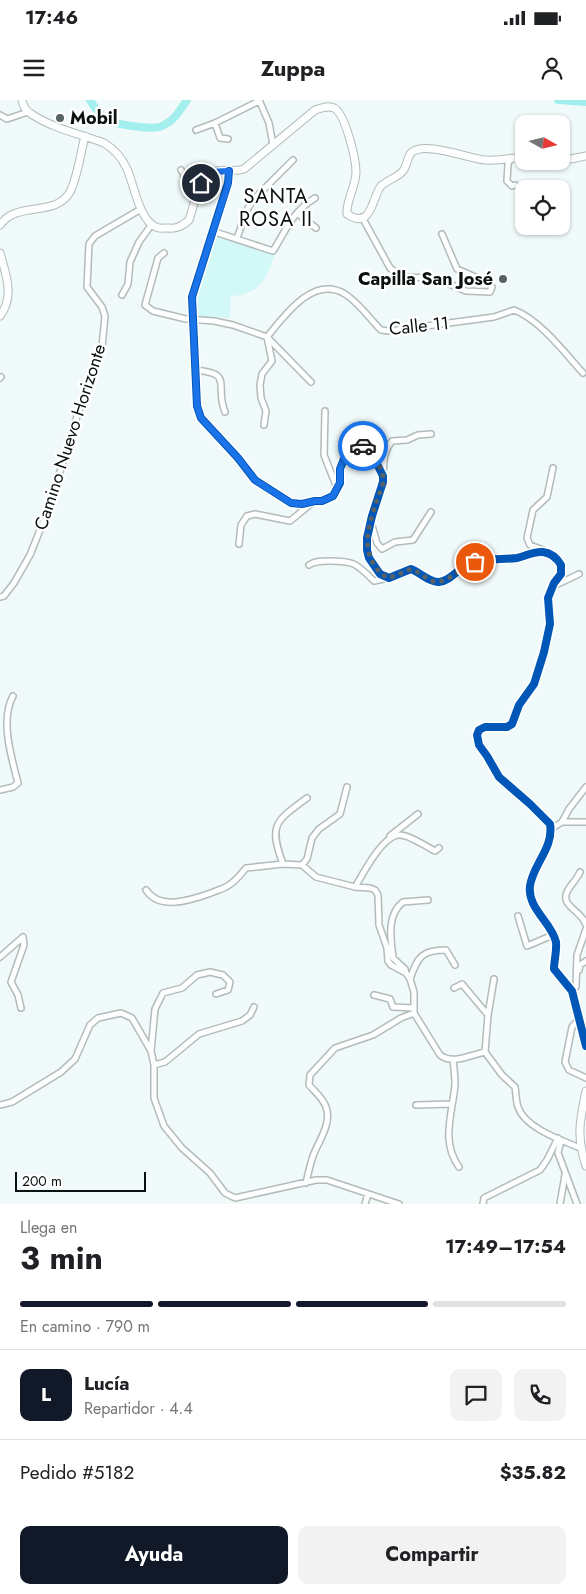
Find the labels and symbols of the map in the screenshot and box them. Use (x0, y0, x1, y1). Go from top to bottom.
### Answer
place label: Mobil (70, 105, 118, 131)
marker: Mobil (54, 112, 66, 124)
north arrow (515, 115, 570, 170)
pin (180, 162, 222, 204)
district label: SANTA ROSA II (239, 182, 313, 234)
place label: Capilla San José (358, 266, 493, 292)
marker: Capilla San José (497, 273, 509, 285)
street label: Calle 11 (388, 310, 450, 342)
street label: Camino Nuevo Horizonte (28, 341, 112, 533)
courier (338, 421, 388, 471)
pin (454, 541, 496, 583)
scale bar (15, 1169, 146, 1192)

